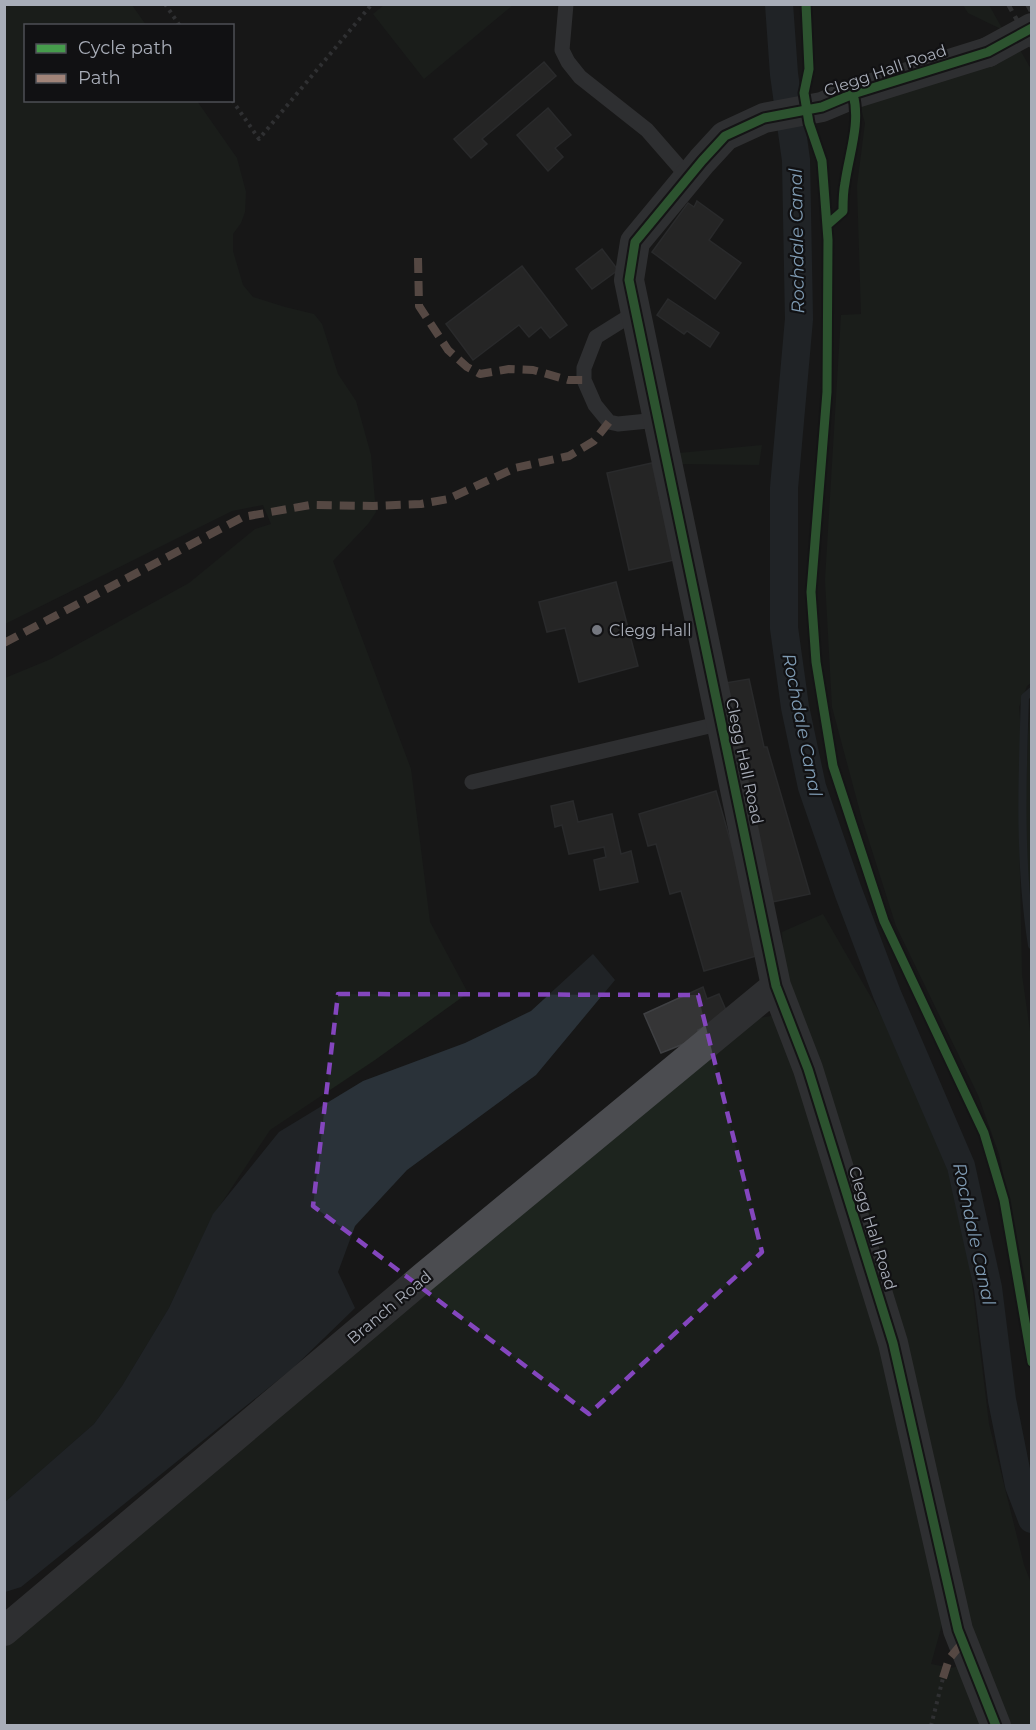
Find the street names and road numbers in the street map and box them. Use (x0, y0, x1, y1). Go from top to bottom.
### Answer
street label: Clegg Hall Road (821, 41, 949, 100)
street label: Clegg Hall Road (722, 696, 767, 826)
street label: Clegg Hall Road (845, 1164, 900, 1292)
street label: Branch Road (343, 1267, 435, 1348)

